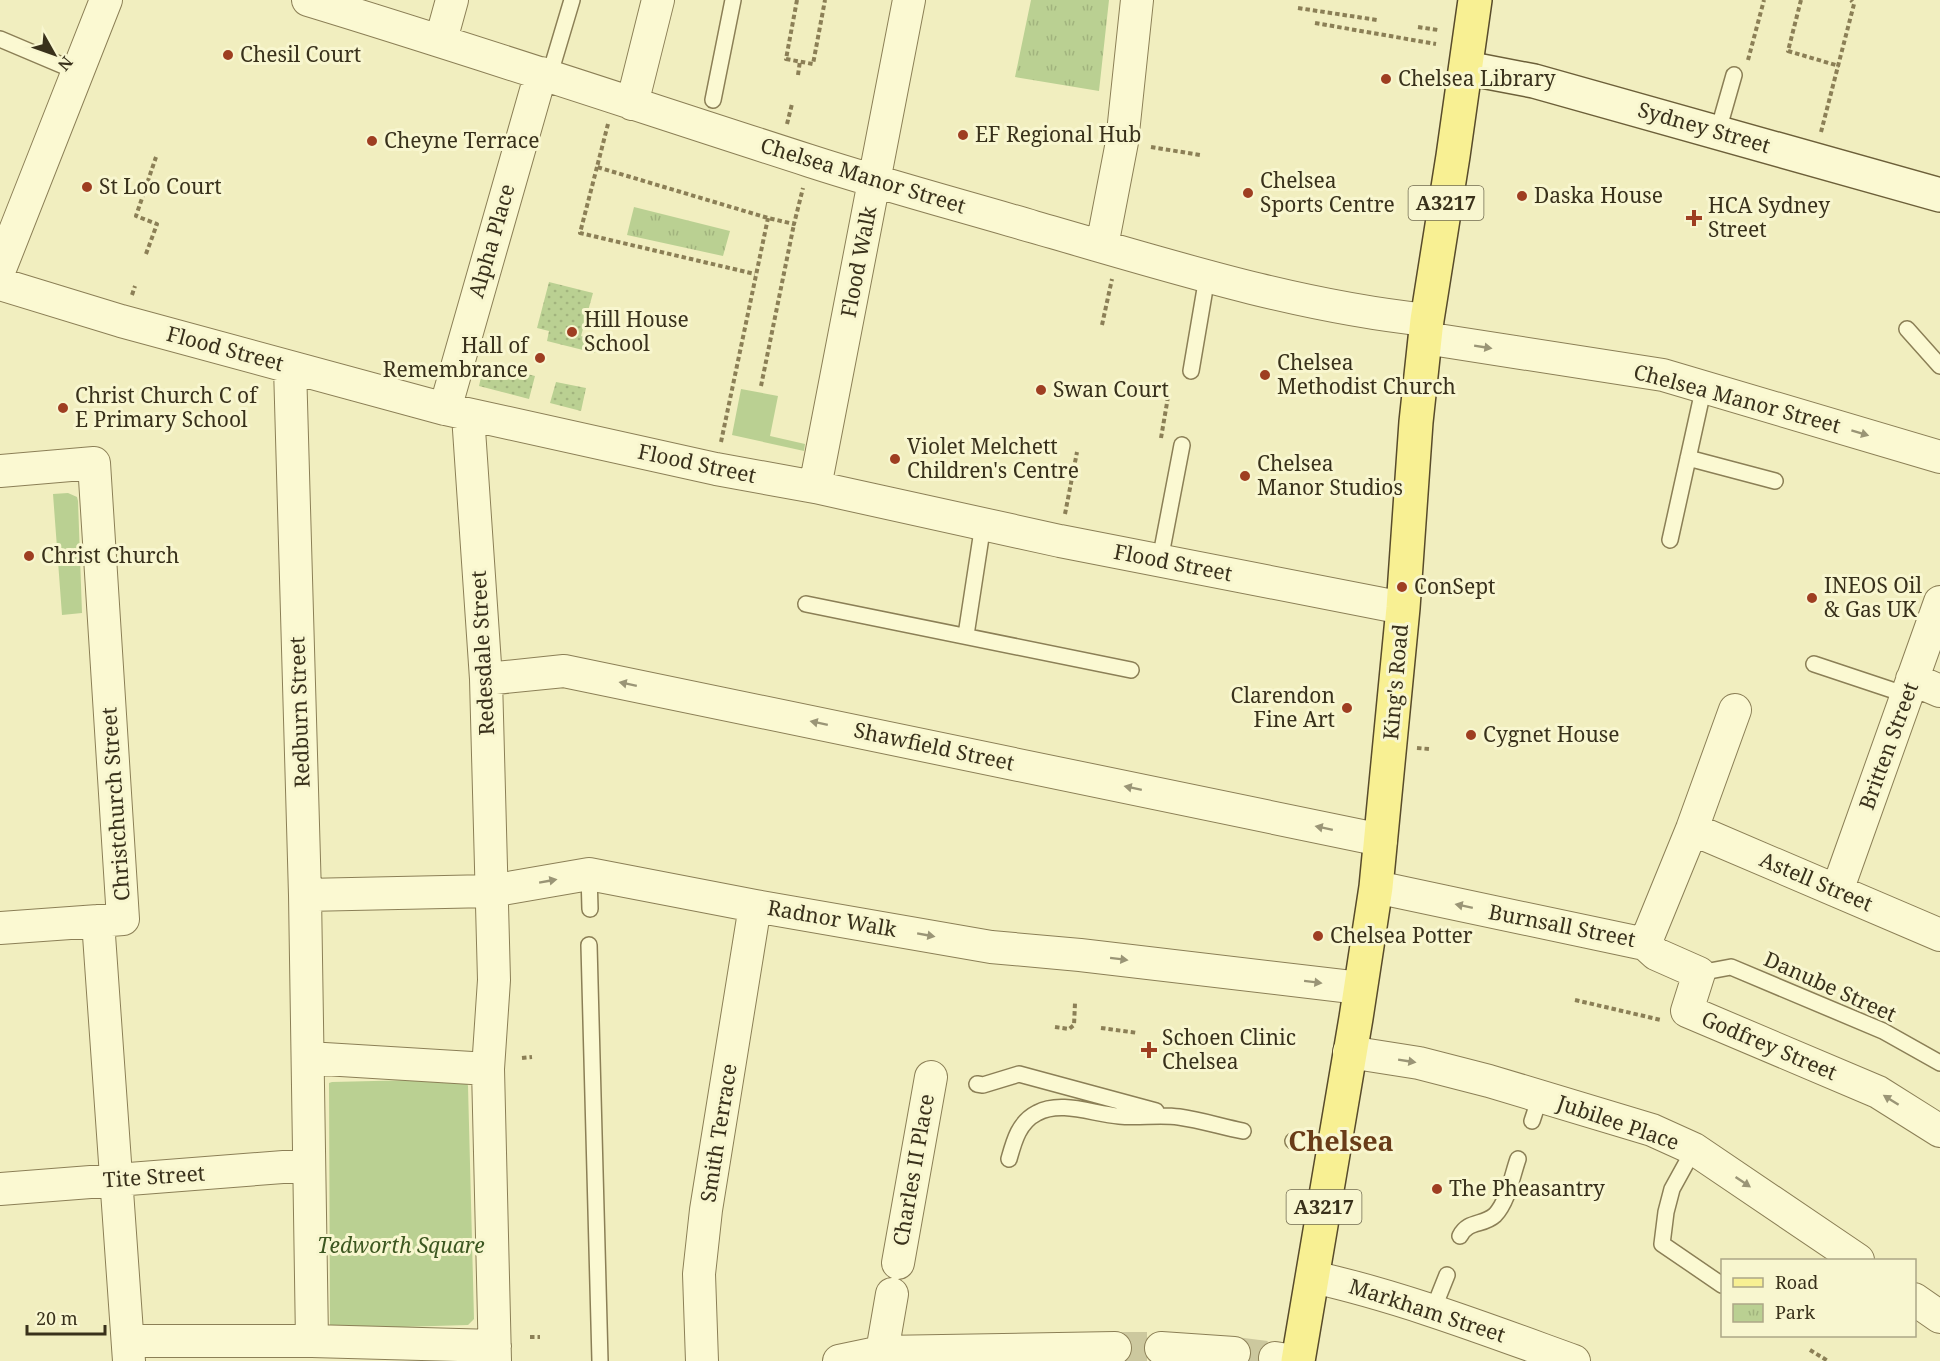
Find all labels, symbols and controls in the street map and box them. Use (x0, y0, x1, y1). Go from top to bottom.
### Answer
north arrow (24, 24, 84, 84)
place label: Chesil Court (240, 40, 361, 68)
marker: Chesil Court (221, 48, 235, 62)
text: N (53, 52, 78, 76)
place label: Chelsea Library (1398, 64, 1556, 92)
marker: Chelsea Library (1379, 72, 1393, 86)
street label: Sydney Street (1635, 95, 1774, 159)
place label: EF Regional Hub (975, 120, 1141, 148)
place label: Cheyne Terrace (384, 126, 539, 154)
marker: EF Regional Hub (956, 128, 970, 142)
street label: Chelsea Manor Street (757, 131, 969, 220)
marker: Cheyne Terrace (365, 134, 379, 148)
place label: Chelsea Sports Centre (1260, 166, 1395, 218)
place label: St Loo Court (99, 172, 222, 200)
marker: St Loo Court (80, 180, 94, 194)
street label: Alpha Place (461, 180, 521, 301)
place label: Daska House (1534, 181, 1663, 209)
marker: Chelsea Sports Centre (1241, 186, 1255, 200)
road number: A3217 (1408, 186, 1484, 220)
marker: Daska House (1515, 189, 1529, 203)
place label: HCA Sydney Street (1708, 191, 1830, 243)
street label: Flood Walk (834, 203, 883, 320)
marker: HCA Sydney Street (1685, 209, 1703, 227)
place label: Hill House School (584, 305, 689, 357)
street label: Flood Street (164, 319, 287, 377)
marker: Hill House School (565, 325, 579, 339)
place label: Hall of Remembrance (383, 331, 530, 383)
one-way arrow (1473, 343, 1492, 352)
place label: Chelsea Methodist Church (1277, 348, 1456, 400)
marker: Hall of Remembrance (533, 351, 547, 365)
street label: Chelsea Manor Street (1631, 357, 1844, 439)
marker: Chelsea Methodist Church (1258, 368, 1272, 382)
place label: Swan Court (1053, 375, 1169, 403)
place label: Christ Church C of E Primary School (75, 381, 259, 433)
marker: Swan Court (1034, 383, 1048, 397)
marker: Christ Church C of E Primary School (56, 401, 70, 415)
one-way arrow (1851, 429, 1869, 438)
place label: Violet Melchett Children's Centre (907, 432, 1079, 484)
street label: Flood Street (636, 437, 759, 489)
place label: Chelsea Manor Studios (1257, 449, 1403, 501)
marker: Violet Melchett Children's Centre (888, 452, 902, 466)
marker: Chelsea Manor Studios (1238, 469, 1252, 483)
street label: Flood Street (1112, 537, 1235, 587)
place label: Christ Church (41, 541, 179, 569)
marker: Christ Church (22, 549, 36, 563)
street label: Redesdale Street (464, 570, 500, 736)
place label: INEOS Oil & Gas UK (1824, 571, 1923, 623)
place label: ConSept (1414, 572, 1496, 600)
marker: ConSept (1395, 580, 1409, 594)
marker: INEOS Oil & Gas UK (1805, 591, 1819, 605)
street label: King's Road (1376, 623, 1414, 741)
street label: Redburn Street (282, 636, 316, 788)
street label: Britten Street (1852, 678, 1924, 813)
one-way arrow (618, 679, 637, 688)
place label: Clarendon Fine Art (1231, 681, 1335, 733)
marker: Clarendon Fine Art (1340, 701, 1354, 715)
street label: Christchurch Street (94, 706, 136, 902)
street label: Shawfield Street (851, 715, 1017, 777)
one-way arrow (809, 718, 828, 727)
place label: Cygnet House (1483, 720, 1620, 748)
marker: Cygnet House (1464, 728, 1478, 742)
one-way arrow (1123, 783, 1142, 792)
one-way arrow (1314, 823, 1333, 832)
street label: Astell Street (1756, 845, 1877, 917)
one-way arrow (539, 876, 558, 885)
street label: Radnor Walk (765, 893, 900, 943)
street label: Burnsall Street (1486, 897, 1638, 953)
one-way arrow (1454, 901, 1473, 910)
place label: Chelsea Potter (1330, 921, 1473, 949)
marker: Chelsea Potter (1311, 929, 1325, 943)
one-way arrow (917, 931, 936, 940)
street label: Danube Street (1760, 944, 1901, 1028)
one-way arrow (1110, 955, 1129, 964)
one-way arrow (1304, 977, 1323, 987)
street label: Godfrey Street (1697, 1004, 1841, 1086)
place label: Schoen Clinic Chelsea (1162, 1023, 1296, 1075)
marker: Schoen Clinic Chelsea (1140, 1041, 1158, 1059)
one-way arrow (1398, 1057, 1417, 1066)
street label: Smith Terrace (693, 1062, 743, 1204)
street label: Jubilee Place (1553, 1088, 1683, 1156)
street label: Charles II Place (886, 1092, 940, 1248)
one-way arrow (1883, 1094, 1899, 1105)
district label: Chelsea (1288, 1122, 1394, 1159)
street label: Tite Street (102, 1158, 206, 1194)
place label: The Pheasantry (1449, 1174, 1605, 1202)
one-way arrow (1734, 1176, 1750, 1188)
marker: The Pheasantry (1430, 1182, 1444, 1196)
road number: A3217 (1286, 1190, 1362, 1224)
park label: Tedworth Square (317, 1231, 485, 1259)
legend (1721, 1259, 1916, 1337)
text: Road (1775, 1270, 1818, 1294)
street label: Markham Street (1346, 1272, 1509, 1349)
scale bar (27, 1298, 105, 1336)
text: Park (1775, 1300, 1815, 1324)
text: 20 m (36, 1306, 78, 1330)

